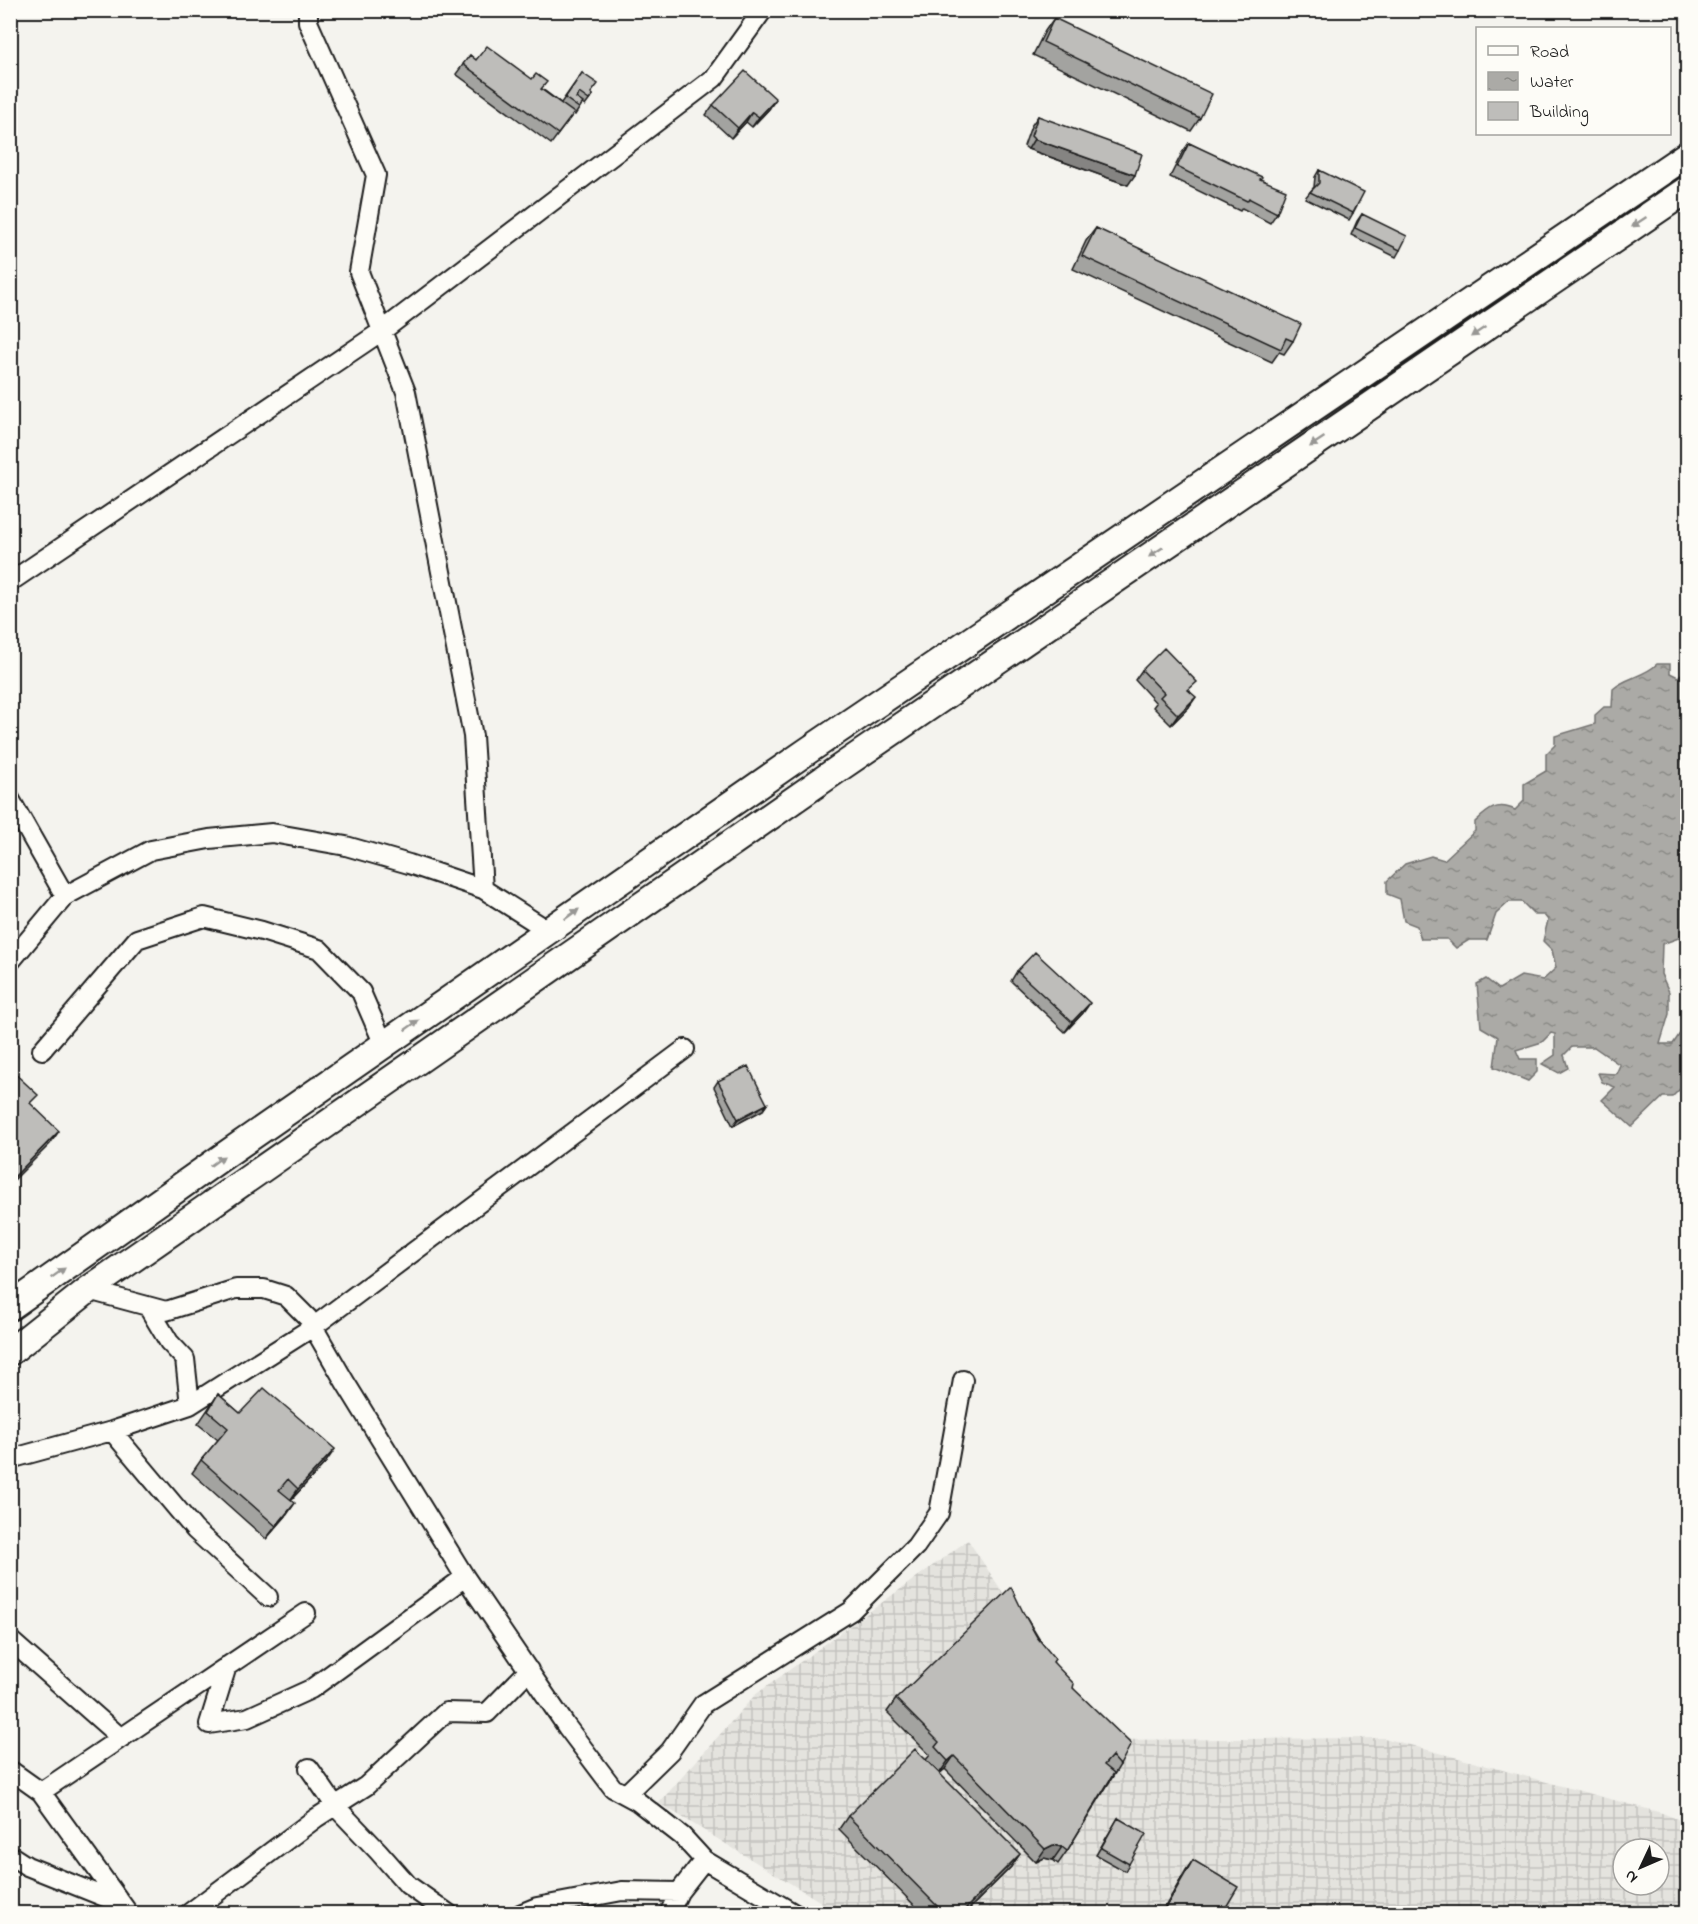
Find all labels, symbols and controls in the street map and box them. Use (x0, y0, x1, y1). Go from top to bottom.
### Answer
legend (1476, 27, 1671, 135)
text: Road (1530, 40, 1569, 66)
text: Water (1530, 70, 1574, 96)
text: Building (1529, 100, 1589, 127)
one-way arrow (1632, 216, 1648, 228)
one-way arrow (1470, 326, 1486, 337)
one-way arrow (1309, 436, 1325, 447)
one-way arrow (1148, 546, 1164, 557)
one-way arrow (564, 908, 580, 920)
one-way arrow (404, 1020, 420, 1031)
one-way arrow (209, 1155, 225, 1167)
one-way arrow (50, 1267, 66, 1279)
north arrow (1611, 1837, 1671, 1897)
text: N (1619, 1864, 1644, 1888)

